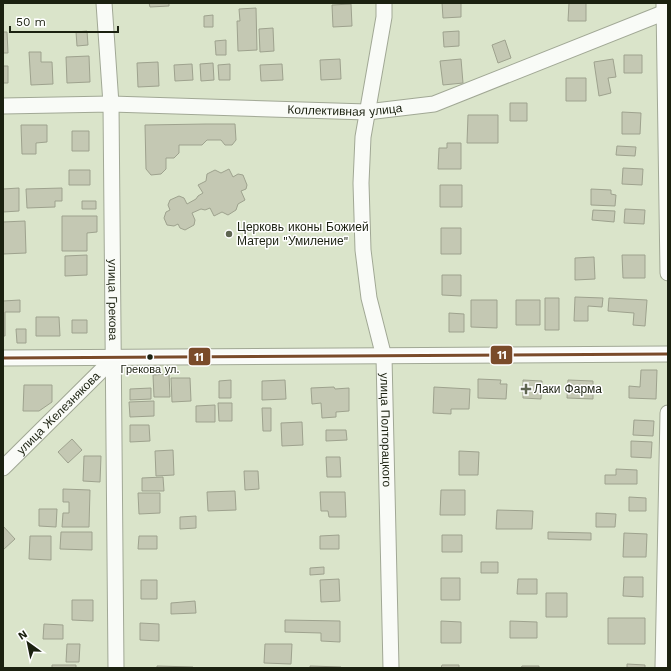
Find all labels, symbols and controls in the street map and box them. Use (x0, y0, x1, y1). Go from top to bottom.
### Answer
scale bar (10, 8, 118, 34)
text: 50 m (16, 15, 46, 29)
street label: Коллективная улица (287, 101, 403, 119)
place label: Церковь иконы Божией Матери "Умиление" (237, 220, 369, 248)
marker: Церковь иконы Божией Матери "Умиление" (224, 229, 234, 239)
street label: улица Грекова (105, 259, 120, 341)
line badge: 11 (490, 345, 513, 365)
line badge: 11 (188, 347, 211, 366)
text: 11 (497, 349, 507, 362)
text: 11 (194, 351, 204, 364)
marker: Грекова ул. (145, 352, 155, 362)
place label: Грекова ул. (121, 363, 179, 376)
street label: улица Железнякова (14, 369, 103, 457)
street label: улица Полторацкого (377, 372, 394, 487)
place label: Лаки Фарма (534, 382, 602, 396)
marker: Лаки Фарма (521, 384, 531, 394)
north arrow (8, 623, 48, 663)
text: N (16, 627, 30, 643)

